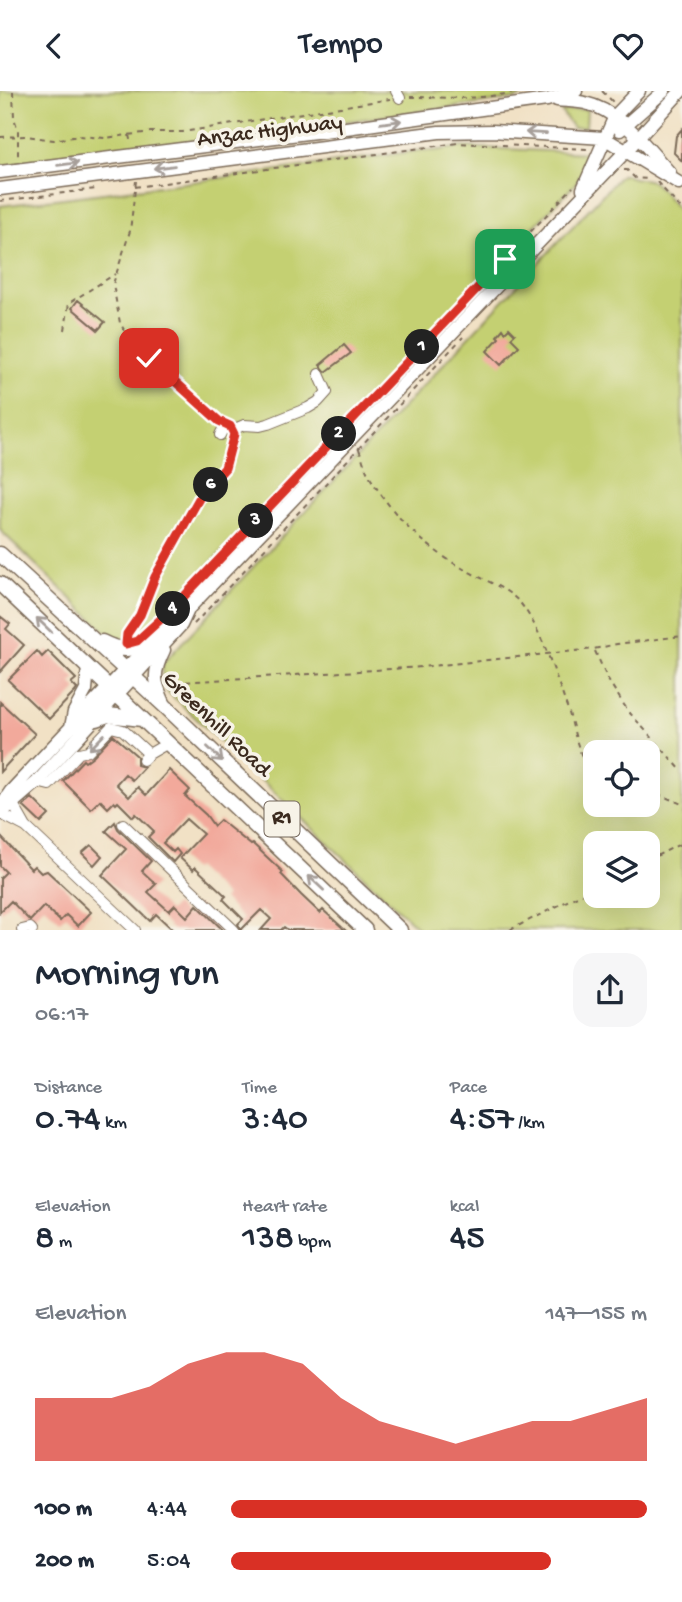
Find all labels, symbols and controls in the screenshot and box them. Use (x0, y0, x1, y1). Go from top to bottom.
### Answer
icon: back (35, 27, 73, 65)
text: Tempo (299, 27, 383, 65)
icon: heart (609, 27, 647, 65)
street label: Anzac Highway (196, 110, 344, 154)
one-way arrow (379, 115, 401, 128)
one-way arrow (525, 126, 548, 139)
one-way arrow (56, 157, 79, 170)
one-way arrow (153, 161, 176, 174)
pin (475, 229, 535, 289)
icon: arrive (486, 240, 524, 278)
pin (119, 328, 179, 388)
pin: 1 (404, 329, 440, 365)
text: 1 (418, 335, 425, 358)
icon: check (130, 339, 168, 377)
pin: 2 (322, 417, 356, 451)
text: 2 (334, 422, 343, 445)
pin: 6 (194, 467, 228, 503)
text: 6 (206, 473, 215, 496)
pin: 3 (238, 503, 274, 539)
text: 3 (251, 509, 260, 532)
pin: 4 (156, 591, 190, 627)
text: 4 (168, 597, 177, 620)
one-way arrow (36, 617, 53, 634)
street label: Greenhill Road (156, 666, 277, 785)
one-way arrow (88, 733, 105, 750)
map controls (583, 740, 660, 908)
button: locate (583, 740, 660, 817)
one-way arrow (206, 746, 223, 763)
road number: R1 (264, 801, 300, 837)
button: layers (583, 831, 660, 908)
one-way arrow (308, 874, 325, 891)
button: share (573, 953, 647, 1027)
text: Morning run (35, 954, 219, 998)
text: 06:17 (35, 1002, 88, 1029)
text: Distance (35, 1077, 102, 1100)
text: Time (242, 1077, 277, 1100)
text: Pace (450, 1077, 487, 1100)
text: 0.74 (35, 1100, 101, 1141)
text: 3:40 (242, 1100, 308, 1141)
text: 4:57 (450, 1100, 514, 1141)
text: km (101, 1112, 127, 1135)
text: /km (514, 1112, 545, 1135)
text: Elevation (35, 1196, 111, 1219)
text: Heart rate (242, 1196, 327, 1219)
text: kcal (450, 1196, 479, 1219)
text: 8 (35, 1219, 54, 1260)
text: 138 (242, 1219, 294, 1260)
text: 45 (450, 1219, 485, 1260)
text: m (54, 1231, 72, 1254)
text: bpm (294, 1231, 331, 1254)
text: Elevation (35, 1301, 126, 1328)
text: 147–155 m (546, 1301, 647, 1328)
text: 100 m (35, 1496, 92, 1523)
text: 4:44 (147, 1496, 187, 1523)
text: 200 m (35, 1548, 94, 1575)
text: 5:04 (147, 1548, 190, 1575)

